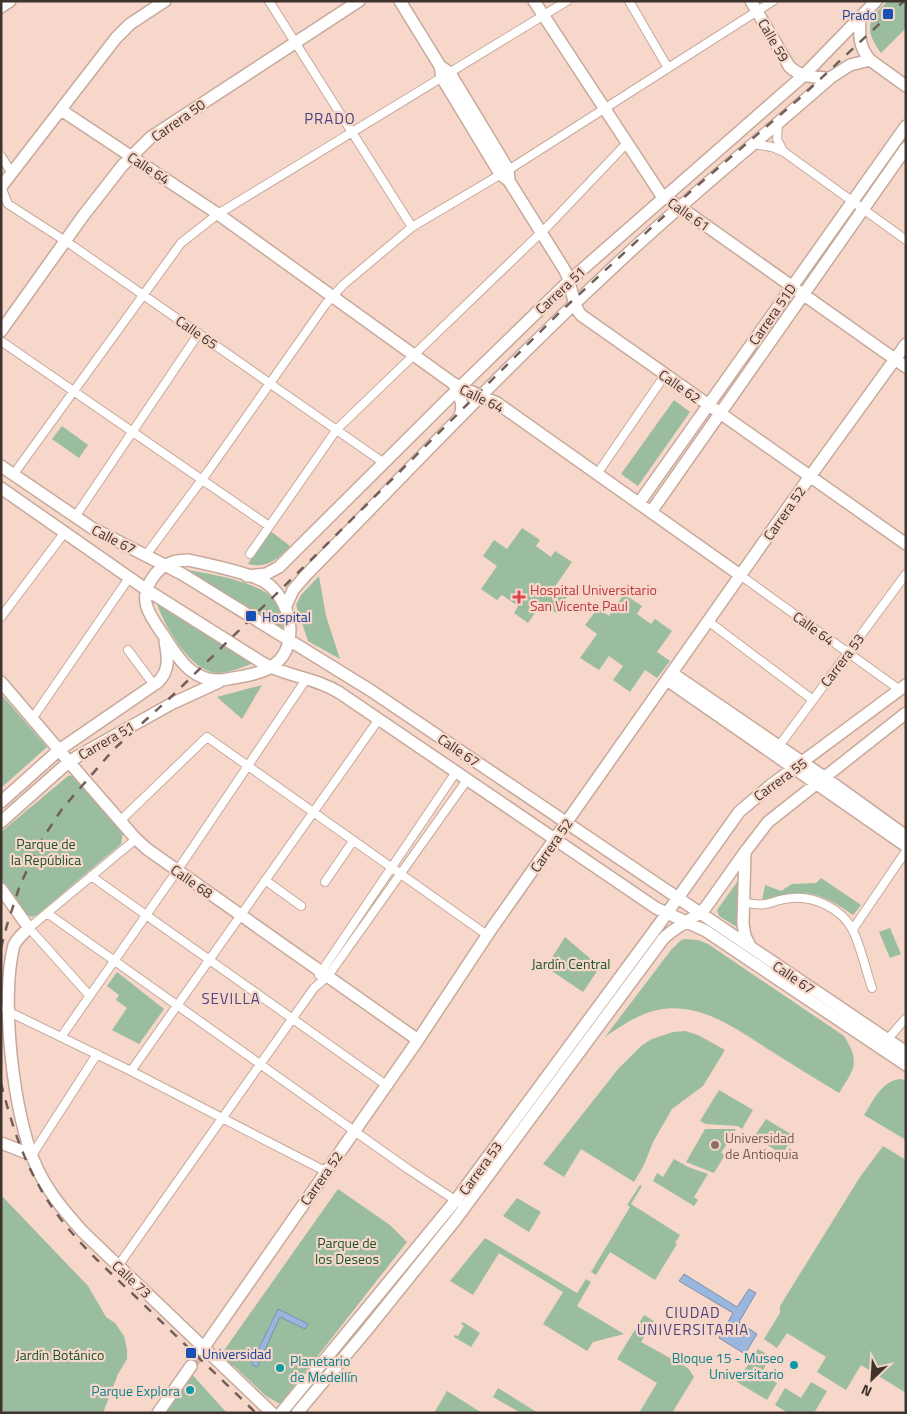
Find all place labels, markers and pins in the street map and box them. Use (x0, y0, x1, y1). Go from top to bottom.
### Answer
place label: Prado (842, 4, 877, 25)
marker: Prado (881, 7, 895, 21)
place label: Hospital Universitario San Vicente Paul (530, 579, 657, 616)
marker: Hospital Universitario San Vicente Paul (512, 590, 526, 604)
place label: Hospital (262, 606, 311, 627)
marker: Hospital (244, 609, 258, 623)
place label: Universidad de Antioquia (725, 1127, 799, 1164)
marker: Universidad de Antioquia (709, 1139, 721, 1151)
place label: Universidad (202, 1343, 272, 1364)
marker: Universidad (184, 1346, 198, 1360)
place label: Bloque 15 - Museo Universitario (672, 1347, 784, 1384)
place label: Planetario de Medellín (290, 1350, 358, 1387)
marker: Bloque 15 - Museo Universitario (788, 1359, 800, 1371)
marker: Planetario de Medellín (274, 1362, 286, 1374)
place label: Parque Explora (91, 1380, 180, 1401)
marker: Parque Explora (184, 1384, 196, 1396)

